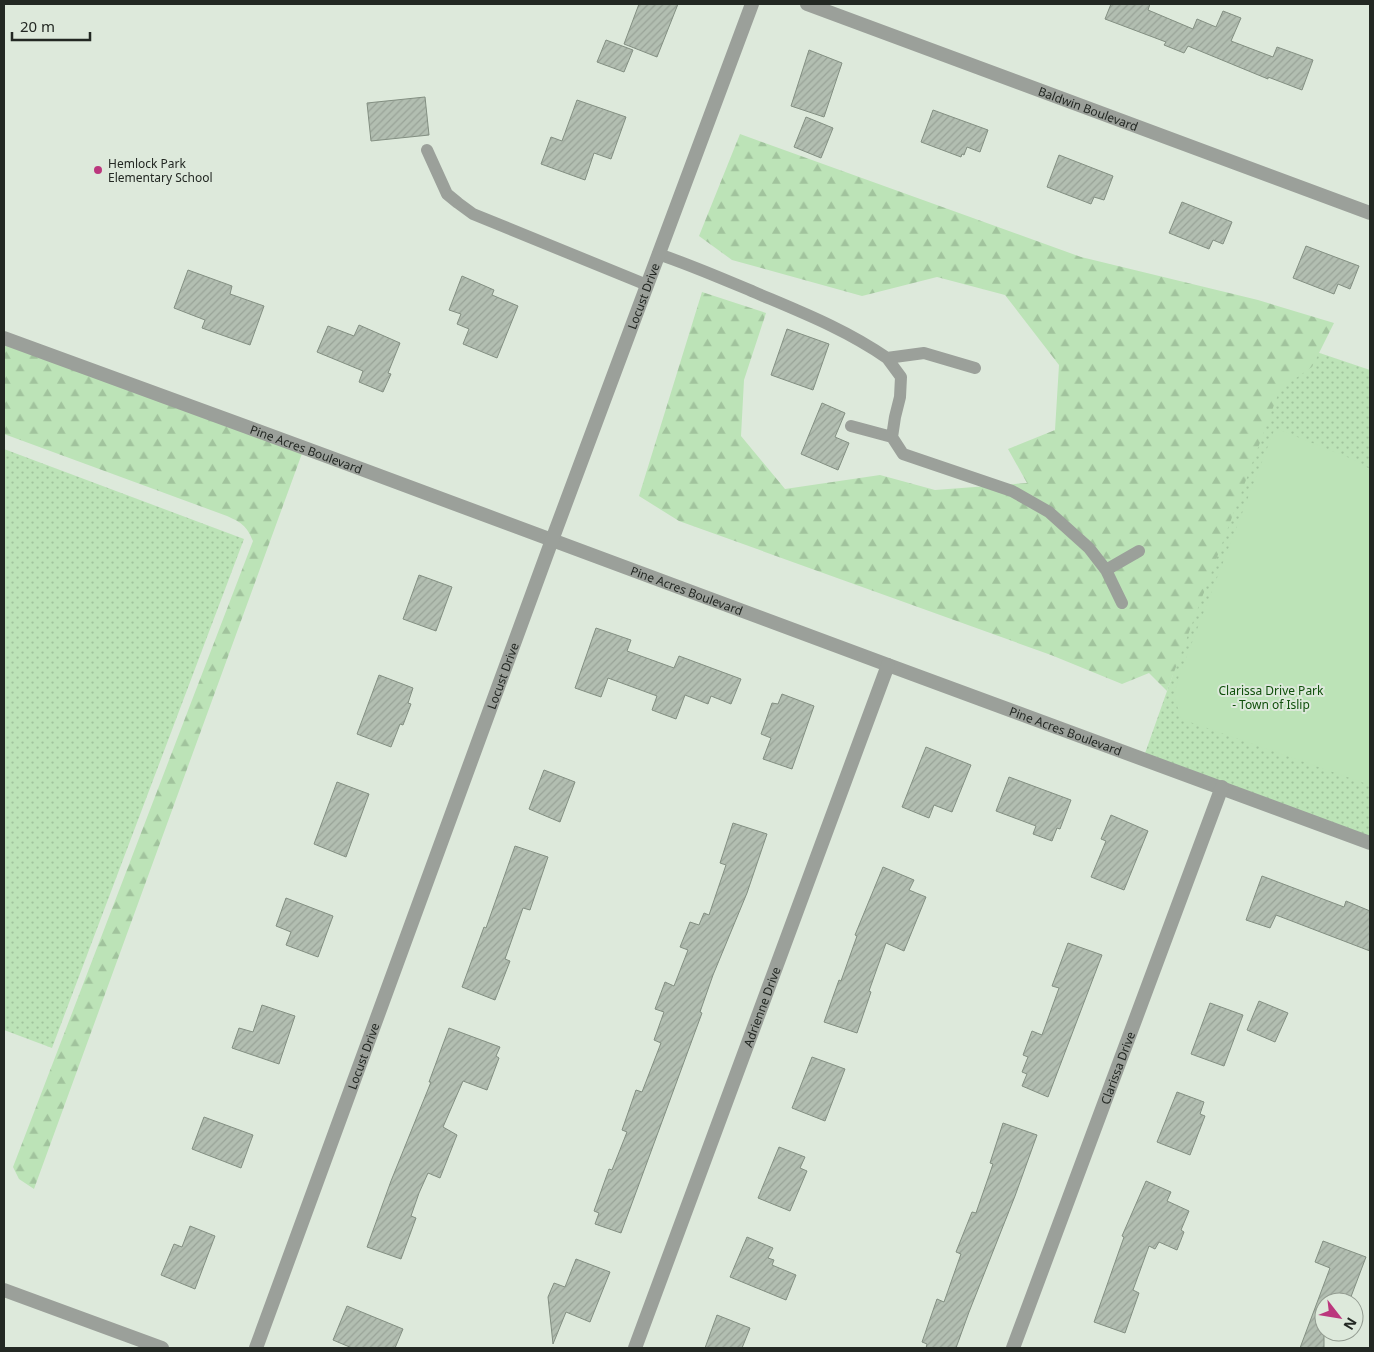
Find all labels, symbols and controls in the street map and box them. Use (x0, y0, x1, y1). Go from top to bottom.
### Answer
scale bar (12, 10, 90, 42)
text: 20 m (20, 16, 55, 36)
street label: Baldwin Boulevard (1036, 82, 1141, 135)
place label: Hemlock Park Elementary School (108, 155, 213, 186)
marker: Hemlock Park Elementary School (92, 164, 104, 176)
street label: Locust Drive (623, 260, 663, 332)
street label: Pine Acres Boulevard (248, 420, 365, 477)
street label: Pine Acres Boulevard (628, 562, 745, 619)
street label: Locust Drive (482, 640, 522, 711)
park label: Clarissa Drive Park - Town of Islip (1219, 682, 1324, 713)
street label: Pine Acres Boulevard (1007, 702, 1124, 759)
street label: Adrienne Drive (739, 964, 784, 1049)
street label: Locust Drive (343, 1020, 383, 1092)
street label: Clarissa Drive (1096, 1029, 1139, 1107)
north arrow (1314, 1292, 1364, 1342)
text: N (1339, 1314, 1362, 1334)

